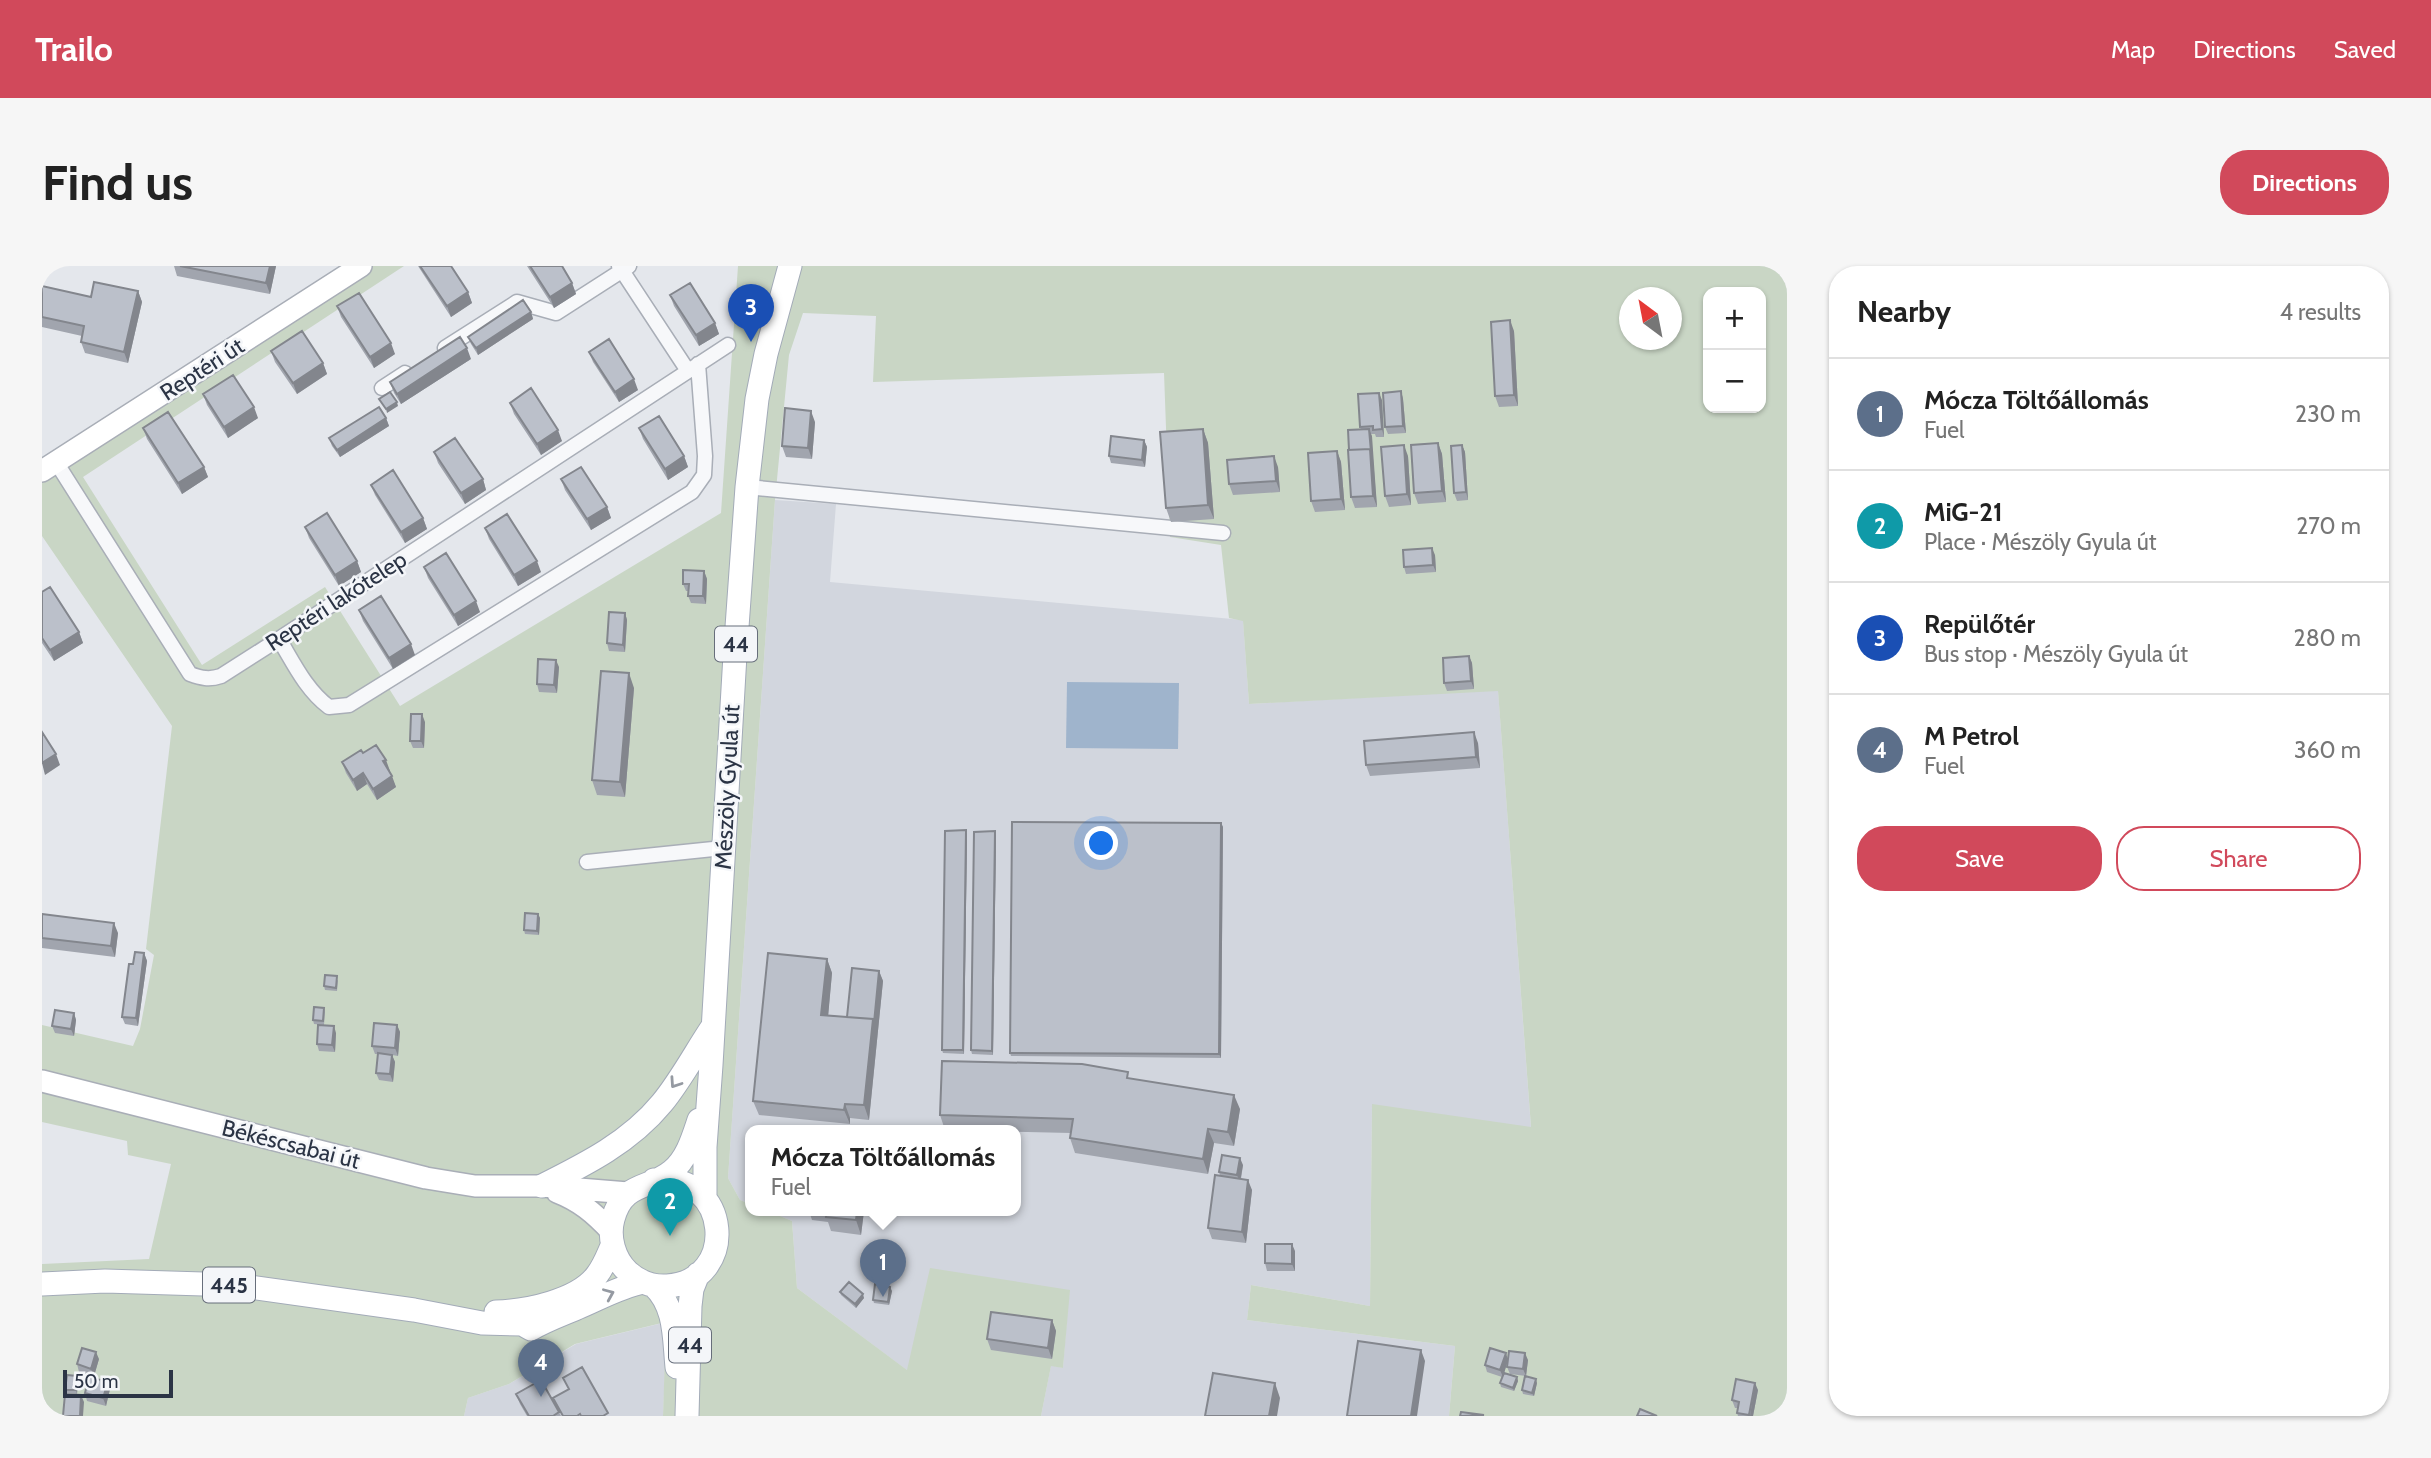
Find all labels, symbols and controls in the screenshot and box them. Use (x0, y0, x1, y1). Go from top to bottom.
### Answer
text: Trailo (35, 29, 113, 69)
text: Map (2111, 35, 2155, 64)
text: Directions (2193, 35, 2296, 64)
text: Saved (2334, 35, 2396, 64)
button: Directions (2220, 150, 2389, 215)
text: Find us (42, 153, 193, 212)
pin: 3 (728, 284, 774, 342)
north arrow (1619, 287, 1682, 350)
map controls (1703, 287, 1766, 413)
button: + (1703, 287, 1766, 350)
text: Nearby (1857, 293, 1951, 330)
text: 4 results (2280, 298, 2361, 326)
street label: Reptéri út (155, 331, 249, 406)
button: − (1703, 350, 1766, 413)
text: Mócza Töltőállomás (1924, 384, 2149, 416)
text: 1 (1876, 400, 1884, 428)
text: 230 m (2295, 400, 2361, 428)
text: Fuel (1924, 416, 1964, 444)
text: MiG-21 (1924, 496, 2003, 528)
text: 2 (1874, 512, 1886, 540)
text: 270 m (2296, 512, 2361, 540)
text: Place · Mészöly Gyula út (1924, 528, 2157, 556)
street label: Reptéri lakótelep (260, 545, 412, 657)
text: Repülőtér (1924, 608, 2035, 640)
text: 3 (1874, 624, 1886, 652)
text: 280 m (2294, 624, 2361, 652)
road number: 44 (715, 626, 757, 662)
text: Bus stop · Mészöly Gyula út (1924, 640, 2188, 668)
street label: Mészöly Gyula út (709, 704, 745, 870)
text: M Petrol (1924, 720, 2019, 752)
text: 4 (1873, 736, 1887, 764)
text: 360 m (2294, 736, 2361, 764)
text: Fuel (1924, 752, 1964, 780)
your location (1084, 826, 1118, 860)
button: Save (1857, 826, 2102, 891)
button: Share (2116, 826, 2361, 891)
one-way arrow (671, 1075, 683, 1088)
street label: Békéscsabai út (219, 1113, 363, 1175)
popup (745, 1125, 1021, 1216)
text: Mócza Töltőállomás (771, 1141, 995, 1173)
text: Fuel (771, 1173, 811, 1201)
pin: 2 (647, 1178, 693, 1236)
pin: 1 (860, 1239, 906, 1297)
road number: 445 (203, 1268, 255, 1302)
one-way arrow (602, 1288, 614, 1302)
road number: 44 (669, 1328, 711, 1362)
pin: 4 (518, 1339, 564, 1397)
scale bar (63, 1367, 173, 1399)
text: 50 m (74, 1370, 118, 1393)

